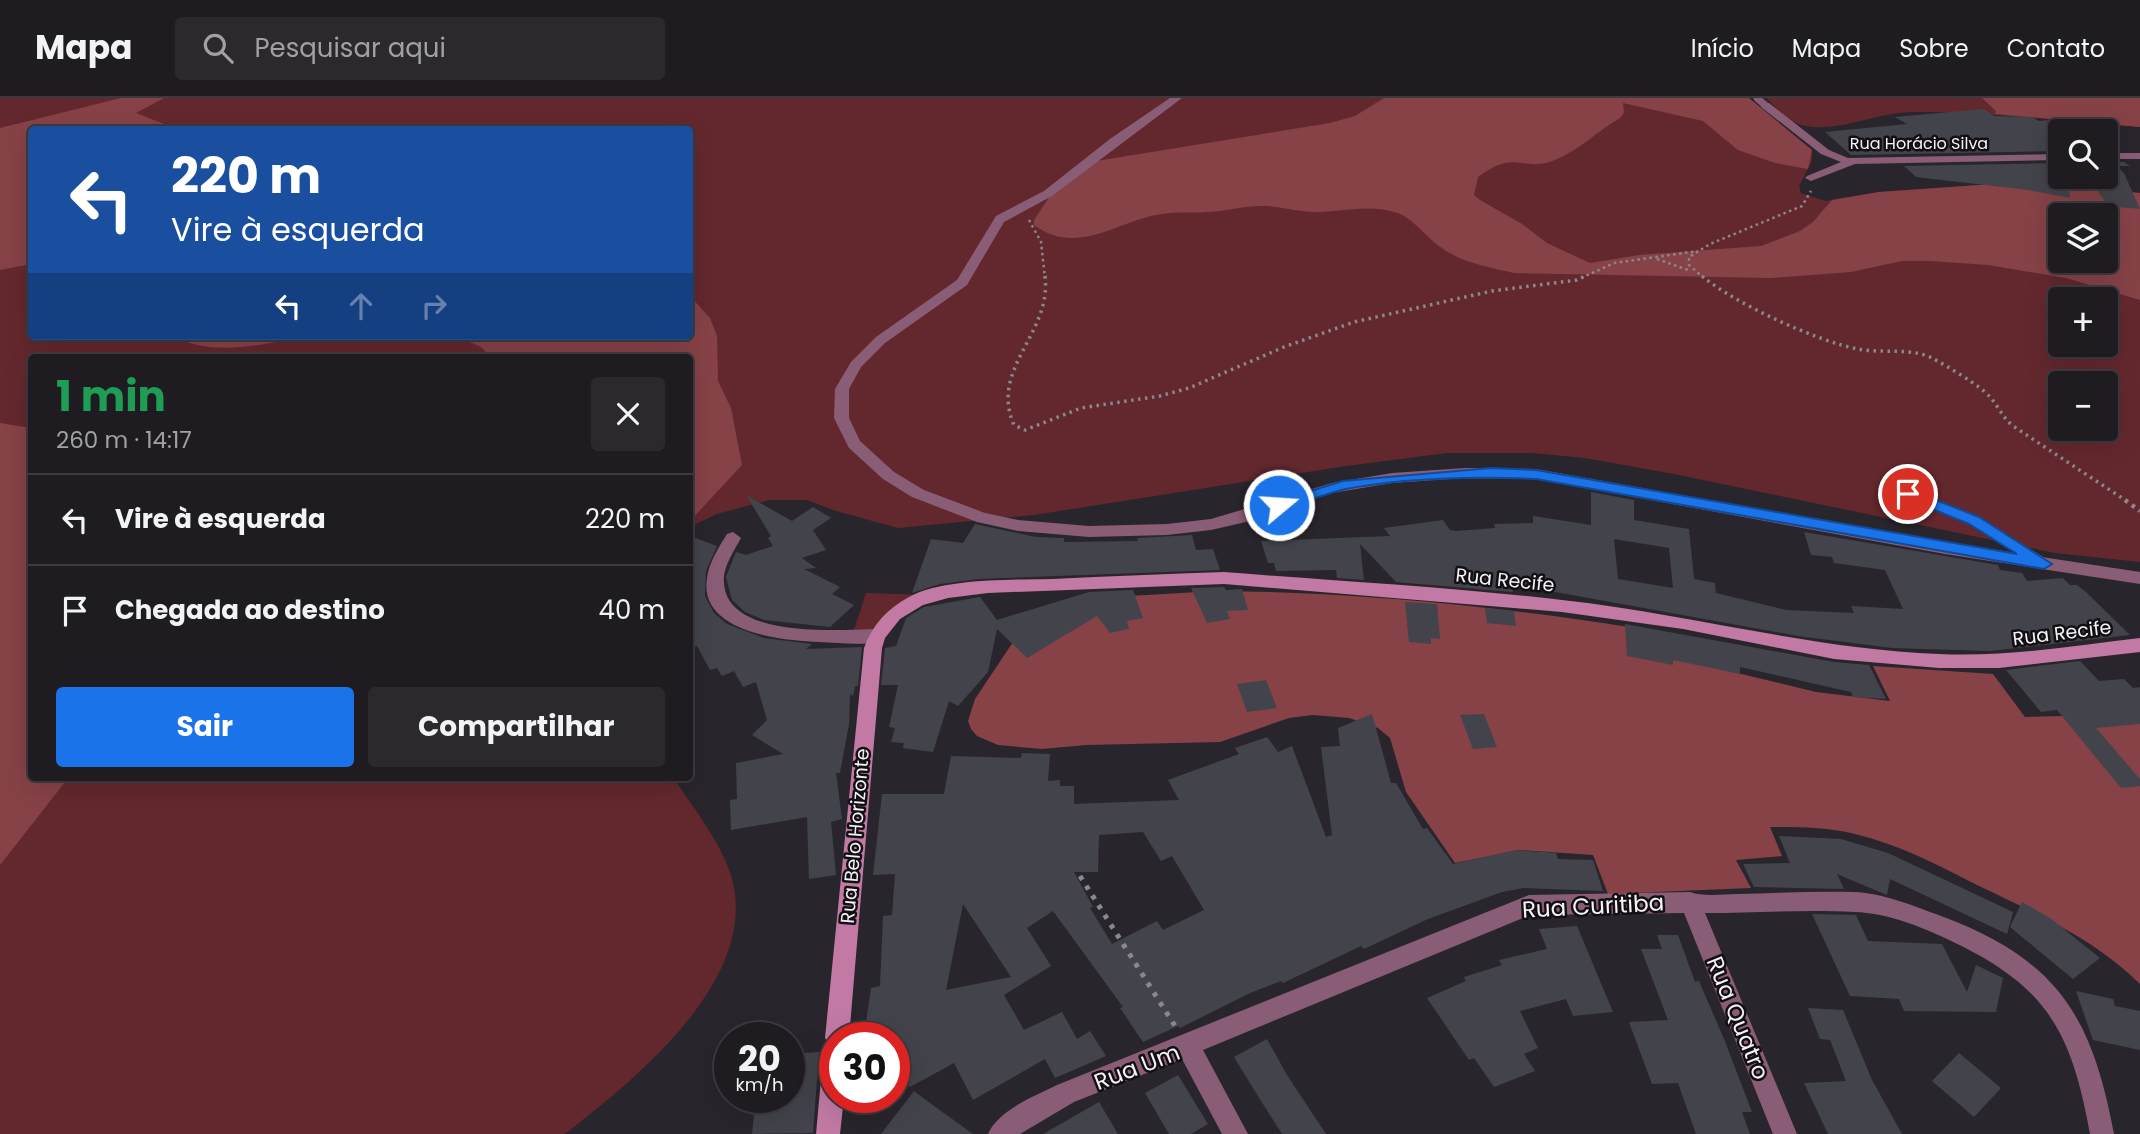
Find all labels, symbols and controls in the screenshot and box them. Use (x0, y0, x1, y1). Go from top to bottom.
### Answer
search box (175, 17, 665, 80)
text: Mapa (35, 24, 133, 71)
icon: search (199, 29, 237, 67)
text: Pesquisar aqui (255, 30, 446, 66)
text: Início (1691, 32, 1754, 65)
text: Mapa (1792, 32, 1861, 65)
text: Sobre (1899, 32, 1969, 65)
text: Contato (2007, 32, 2105, 65)
map controls (2048, 119, 2118, 441)
button: search (2048, 119, 2118, 189)
street label: Rua Horácio Silva (1850, 132, 1988, 155)
text: 220 m (171, 142, 321, 210)
icon: left (56, 154, 147, 245)
button: layers (2048, 203, 2118, 273)
text: Vire à esquerda (171, 207, 425, 252)
icon: left (269, 287, 307, 325)
icon: ahead (342, 287, 380, 325)
icon: right (415, 287, 453, 325)
button: + (2048, 287, 2118, 357)
text: 1 min (56, 367, 166, 426)
button: − (2048, 371, 2118, 441)
button: close (591, 377, 665, 451)
text: 260 m · 14:17 (56, 424, 192, 456)
pin (1878, 464, 1938, 524)
position arrow (1242, 468, 1316, 542)
icon: arrive (1889, 475, 1927, 513)
icon: left (56, 501, 94, 539)
text: Vire à esquerda (115, 501, 326, 537)
text: 220 m (585, 501, 665, 537)
street label: Rua Recife (1454, 561, 1556, 599)
icon: arrive (56, 592, 94, 630)
text: Chegada ao destino (115, 592, 385, 628)
text: 40 m (599, 592, 665, 628)
street label: Rua Recife (2011, 614, 2113, 652)
button: Sair (56, 687, 354, 767)
button: Compartilhar (368, 687, 665, 767)
street label: Rua Belo Horizonte (834, 747, 876, 925)
street label: Rua Curitiba (1521, 886, 1665, 926)
street label: Rua Quatro (1699, 952, 1777, 1084)
speed limit sign: 30 (819, 1022, 910, 1113)
text: 20 (738, 1034, 781, 1083)
street label: Rua Um (1089, 1036, 1185, 1098)
text: km/h (736, 1072, 783, 1097)

